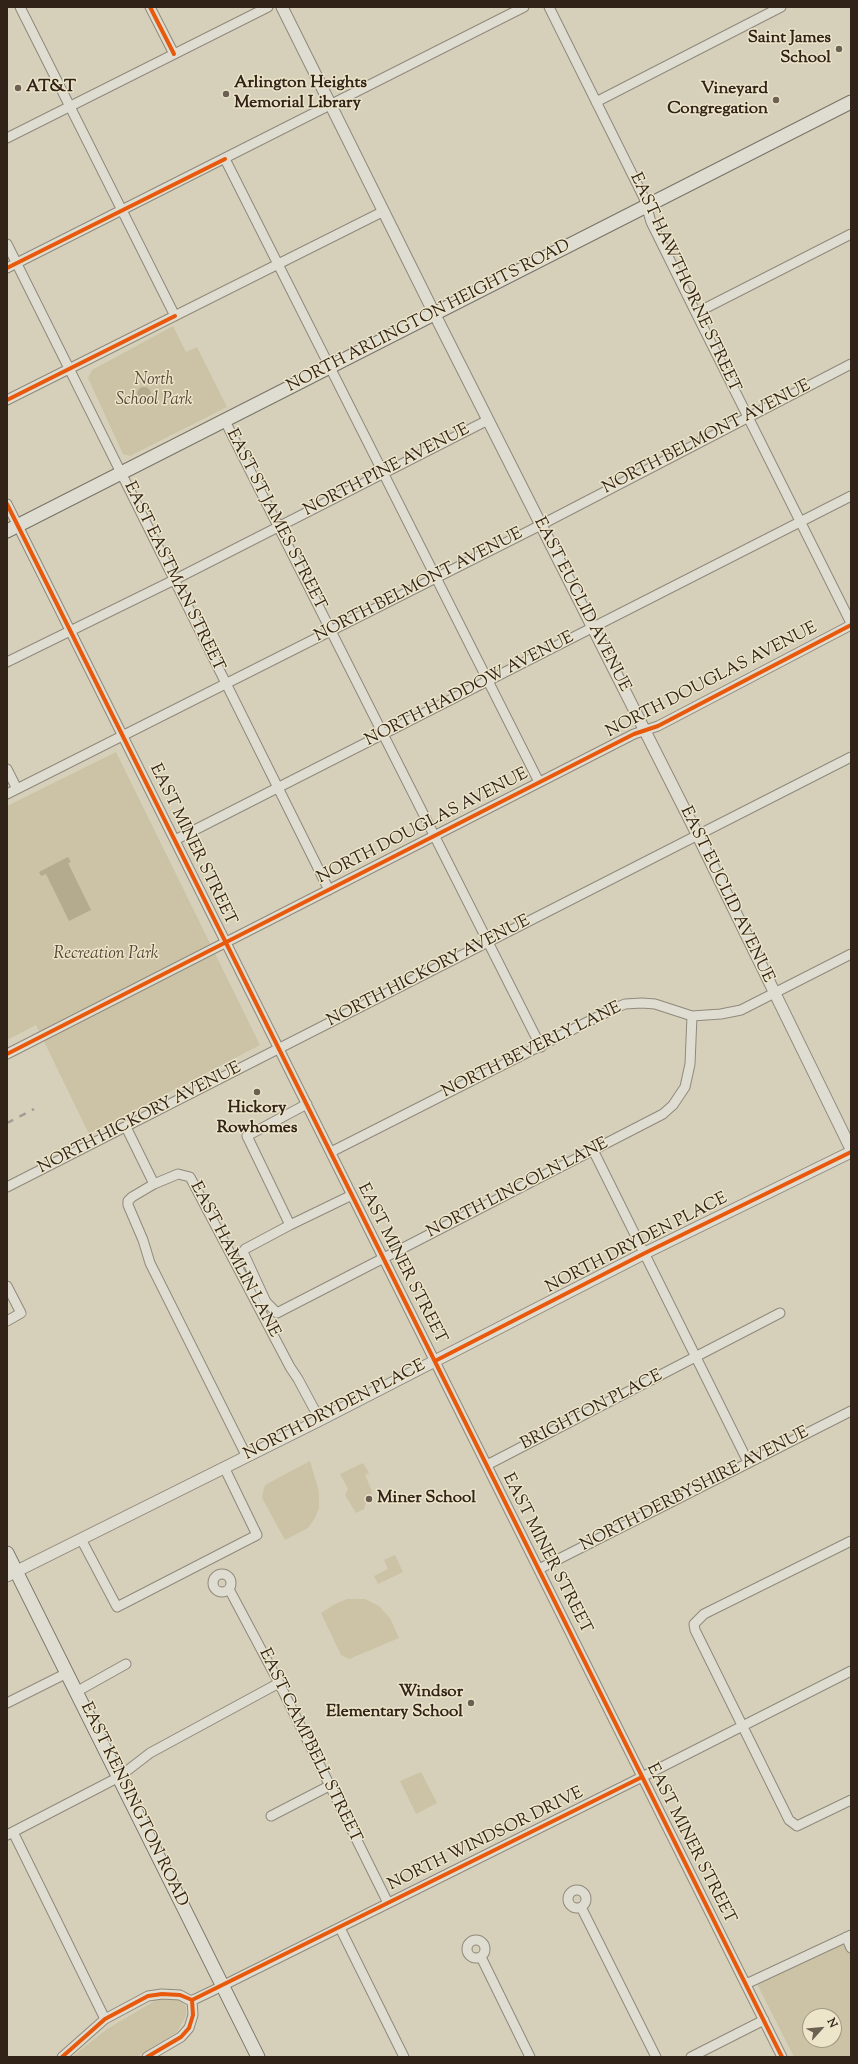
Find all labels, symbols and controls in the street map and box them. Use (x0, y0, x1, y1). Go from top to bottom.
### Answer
place label: Saint James School (748, 29, 831, 69)
marker: Saint James School (834, 44, 844, 54)
place label: Arlington Heights Memorial Library (234, 74, 367, 114)
place label: AT&T (26, 78, 76, 98)
place label: Vineyard Congregation (667, 80, 768, 120)
marker: AT&T (13, 83, 23, 93)
marker: Arlington Heights Memorial Library (221, 89, 231, 99)
marker: Vineyard Congregation (771, 95, 781, 105)
street label: EAST HAWTHORNE STREET (624, 170, 744, 396)
street label: NORTH ARLINGTON HEIGHTS ROAD (284, 236, 574, 398)
park label: North School Park (116, 371, 192, 411)
street label: NORTH BELMONT AVENUE (600, 377, 814, 499)
street label: NORTH PINE AVENUE (301, 420, 473, 522)
street label: EAST ST JAMES STREET (220, 426, 330, 614)
street label: EAST EASTMAN STREET (118, 479, 228, 675)
street label: EAST EUCLID AVENUE (528, 514, 634, 696)
street label: NORTH BELMONT AVENUE (312, 525, 526, 647)
street label: NORTH DOUGLAS AVENUE (603, 619, 821, 743)
street label: NORTH HADDOW AVENUE (362, 628, 578, 752)
street label: EAST MINER STREET (144, 761, 240, 929)
street label: NORTH DOUGLAS AVENUE (314, 765, 532, 889)
street label: EAST EUCLID AVENUE (674, 804, 778, 986)
street label: NORTH HICKORY AVENUE (324, 912, 534, 1032)
park label: Recreation Park (54, 945, 158, 965)
street label: NORTH BEVERLY LANE (439, 999, 625, 1103)
street label: NORTH HICKORY AVENUE (35, 1059, 245, 1179)
marker: Hickory Rowhomes (252, 1087, 262, 1097)
place label: Hickory Rowhomes (217, 1099, 297, 1139)
street label: NORTH LINCOLN LANE (424, 1134, 612, 1244)
street label: EAST HAMLIN LANE (184, 1179, 284, 1341)
street label: EAST MINER STREET (352, 1180, 450, 1348)
street label: NORTH DRYDEN PLACE (543, 1189, 731, 1299)
street label: NORTH DRYDEN PLACE (241, 1356, 429, 1466)
street label: BRIGHTON PLACE (518, 1366, 666, 1456)
street label: NORTH DERBYSHIRE AVENUE (577, 1423, 813, 1557)
street label: EAST MINER STREET (497, 1470, 595, 1638)
place label: Miner School (377, 1489, 476, 1509)
marker: Miner School (364, 1494, 374, 1504)
street label: EAST CAMPBELL STREET (253, 1646, 365, 1846)
place label: Windsor Elementary School (326, 1683, 463, 1723)
marker: Windsor Elementary School (466, 1698, 476, 1708)
street label: EAST KENSINGTON ROAD (75, 1699, 191, 1911)
street label: EAST MINER STREET (641, 1760, 739, 1928)
street label: NORTH WINDSOR DRIVE (385, 1784, 587, 1896)
north arrow (802, 2008, 842, 2048)
text: N (823, 2015, 841, 2031)

